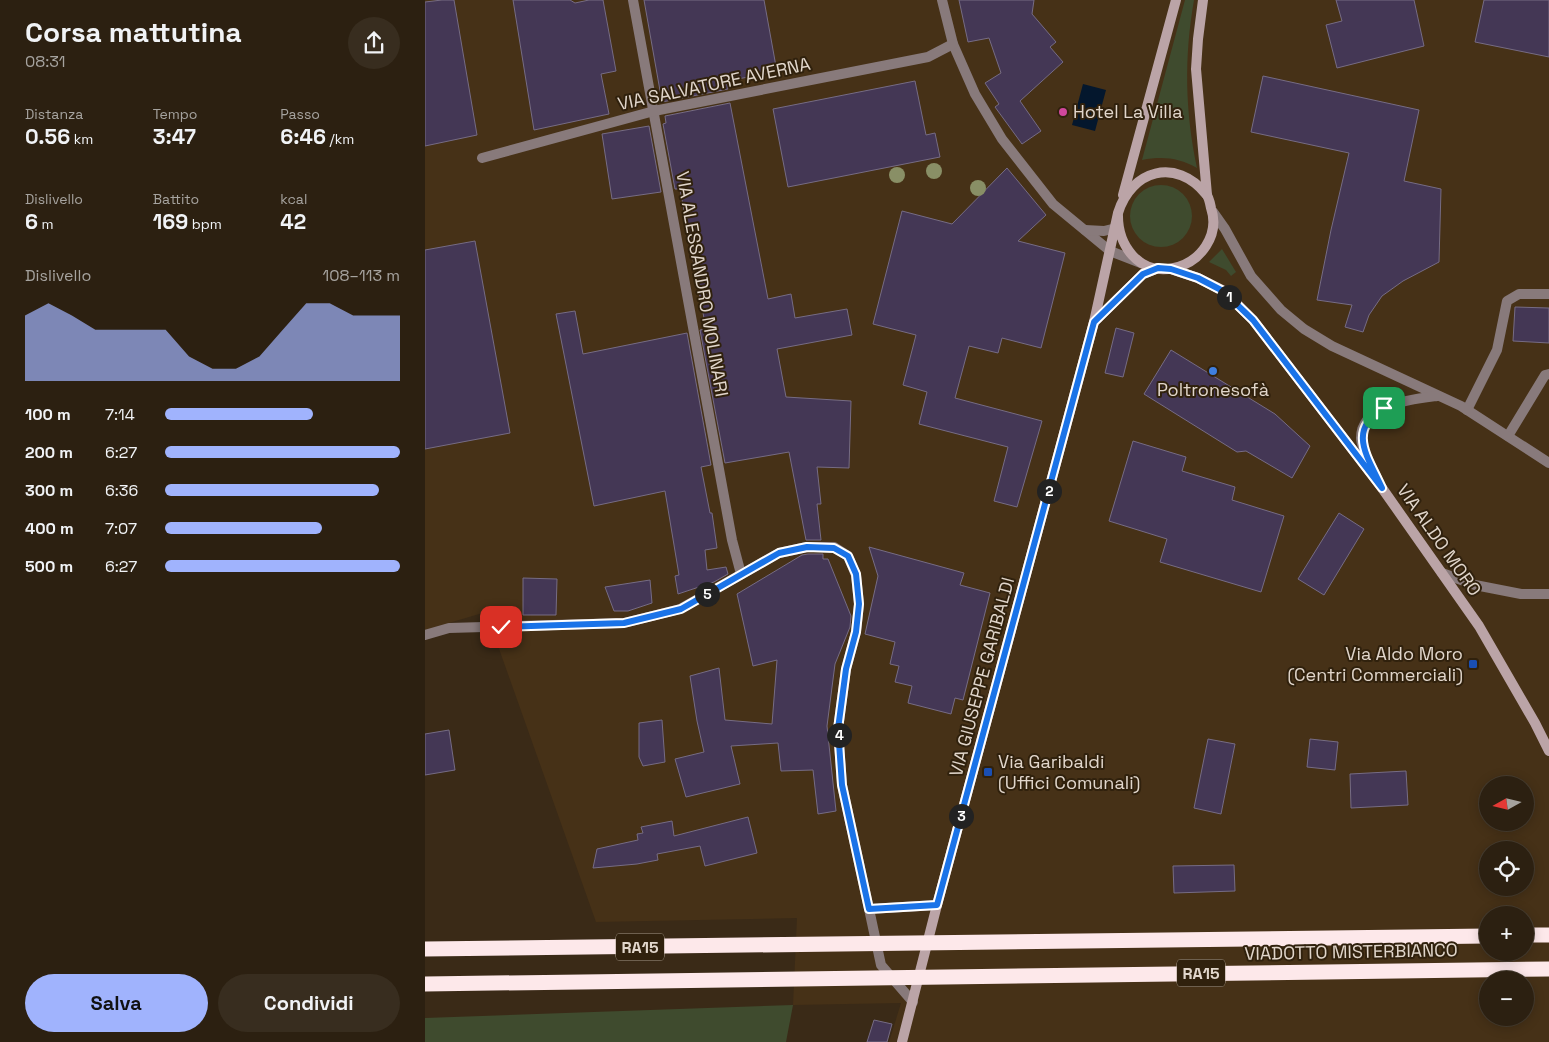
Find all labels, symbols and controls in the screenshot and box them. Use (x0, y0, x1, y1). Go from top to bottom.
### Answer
text: Corsa mattutina (25, 14, 242, 50)
button: share (348, 17, 400, 69)
text: 08:31 (25, 51, 65, 72)
street label: VIA SALVATORE AVERNA (615, 52, 812, 115)
place label: Hotel La Villa (1073, 100, 1183, 123)
text: Distanza (25, 105, 83, 123)
text: Tempo (153, 105, 197, 123)
text: Passo (280, 105, 320, 123)
marker: Hotel La Villa (1057, 106, 1069, 118)
text: 0.56 (25, 123, 70, 150)
text: 3:47 (153, 123, 196, 150)
text: 6:46 (280, 123, 326, 150)
text: km (70, 130, 93, 148)
text: /km (326, 130, 354, 148)
street label: VIA ALESSANDRO MOLINARI (671, 169, 734, 398)
text: Dislivello (25, 190, 83, 208)
text: Battito (153, 190, 199, 208)
text: kcal (280, 190, 307, 208)
text: 6 (25, 208, 38, 235)
text: 169 (153, 208, 188, 235)
text: 42 (280, 208, 306, 235)
text: m (38, 215, 54, 233)
text: bpm (188, 215, 222, 233)
text: Dislivello (25, 265, 91, 286)
text: 108–113 m (322, 265, 400, 286)
pin: 1 (1217, 284, 1241, 310)
text: 1 (1226, 288, 1233, 306)
marker: Poltronesofà (1207, 365, 1219, 377)
place label: Poltronesofà (1157, 378, 1269, 401)
pin (1363, 387, 1405, 429)
icon: arrive (1370, 394, 1398, 422)
text: 100 m (25, 404, 71, 425)
text: 7:14 (105, 404, 135, 425)
text: 200 m (25, 442, 73, 463)
text: 6:27 (105, 442, 137, 463)
pin: 2 (1037, 478, 1061, 504)
street label: VIA ALDO MORO (1392, 479, 1487, 600)
text: 300 m (25, 480, 73, 501)
text: 6:36 (105, 480, 138, 501)
text: 2 (1045, 482, 1054, 500)
text: 400 m (25, 518, 74, 539)
text: 7:07 (105, 518, 137, 539)
text: 500 m (25, 556, 73, 577)
text: 6:27 (105, 556, 137, 577)
street label: VIA GIUSEPPE GARIBALDI (944, 575, 1019, 779)
pin: 5 (695, 582, 719, 606)
text: 5 (703, 585, 712, 603)
pin (480, 606, 522, 648)
icon: check (487, 613, 515, 641)
place label: Via Aldo Moro (Centri Commerciali) (1287, 642, 1463, 686)
marker: Via Aldo Moro (Centri Commerciali) (1467, 658, 1479, 670)
pin: 4 (827, 722, 851, 748)
text: 4 (835, 726, 844, 744)
place label: Via Garibaldi (Uffici Comunali) (998, 750, 1140, 794)
marker: Via Garibaldi (Uffici Comunali) (982, 766, 994, 778)
north arrow (1479, 776, 1534, 831)
map controls (1479, 776, 1534, 1026)
pin: 3 (949, 804, 973, 828)
text: 3 (957, 807, 966, 825)
button: locate (1479, 841, 1534, 896)
button: + (1479, 906, 1534, 961)
road number: RA15 (616, 934, 664, 960)
street label: VIADOTTO MISTERBIANCO (1244, 938, 1458, 965)
road number: RA15 (1177, 960, 1225, 986)
button: − (1479, 971, 1534, 1026)
button: Salva (25, 974, 208, 1032)
button: Condividi (218, 974, 400, 1032)

